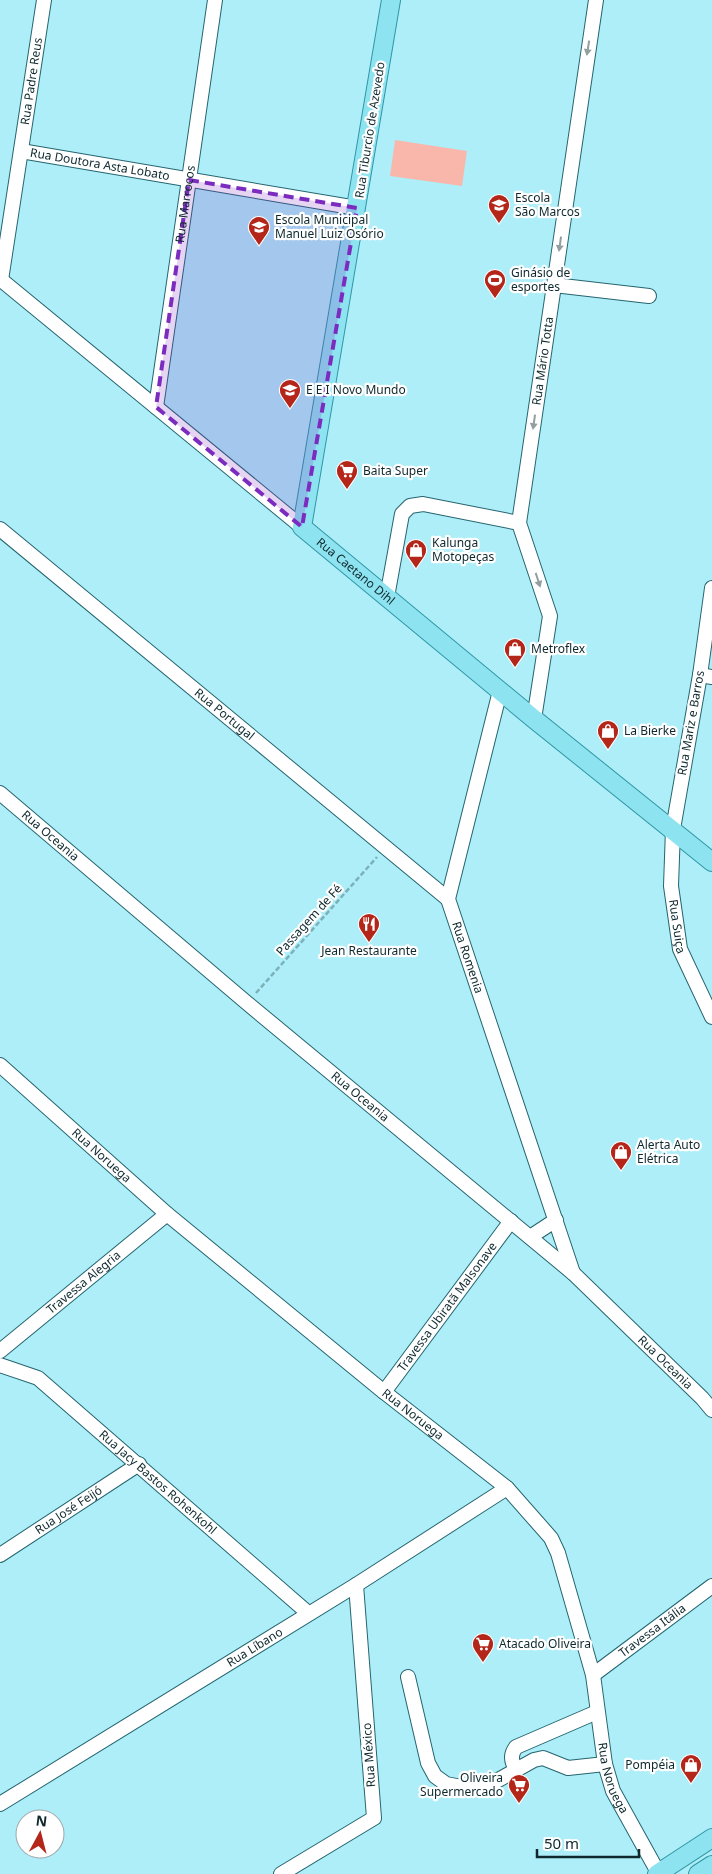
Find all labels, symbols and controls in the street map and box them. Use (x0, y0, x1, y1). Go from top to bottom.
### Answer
street label: Rua Padre Reus (16, 36, 46, 126)
one-way arrow (584, 41, 592, 57)
street label: Rua Tiburcio de Azevedo (350, 61, 389, 199)
street label: Rua Doutora Asta Lobato (29, 144, 171, 184)
street label: Rua Marrocos (171, 164, 199, 244)
place label: Escola São Marcos (515, 189, 580, 220)
school or university icon: Escola São Marcos (487, 193, 511, 224)
place label: Escola Municipal Manuel Luiz Osório (275, 211, 384, 242)
school or university icon: Escola Municipal Manuel Luiz Osório (247, 215, 271, 246)
one-way arrow (555, 236, 563, 252)
place label: Ginásio de esportes (511, 264, 571, 295)
sports icon: Ginásio de esportes (483, 268, 507, 299)
street label: Rua Mário Totta (527, 315, 557, 406)
school or university icon: E E I Novo Mundo (278, 378, 302, 409)
place label: E E I Novo Mundo (306, 381, 406, 398)
one-way arrow (530, 414, 538, 430)
supermarket icon: Baita Super (335, 459, 359, 490)
place label: Baita Super (363, 462, 428, 479)
street label: Rua Caetano Dihl (313, 533, 399, 608)
place label: Kalunga Motopeças (432, 534, 494, 565)
shop icon: Kalunga Motopeças (404, 538, 428, 569)
one-way arrow (534, 573, 542, 588)
shop icon: Metroflex (503, 637, 527, 668)
place label: Metroflex (531, 640, 586, 657)
street label: Rua Mariz e Barros (673, 669, 708, 777)
street label: Rua Portugal (191, 684, 258, 744)
shop icon: La Bierke (596, 719, 620, 750)
place label: La Bierke (624, 722, 676, 739)
street label: Rua Oceania (18, 806, 83, 865)
street label: Passagem de Fé (272, 880, 346, 959)
street label: Rua Suiça (665, 898, 690, 956)
restaurant icon: Jean Restaurante (357, 912, 381, 943)
street label: Rua Romenia (448, 919, 488, 995)
place label: Jean Restaurante (320, 942, 417, 959)
street label: Rua Oceania (328, 1067, 393, 1125)
street label: Rua Noruega (68, 1124, 135, 1186)
place label: Alerta Auto Elétrica (637, 1136, 700, 1167)
shop icon: Alerta Auto Elétrica (609, 1140, 633, 1171)
street label: Travessa Ubiratã Malsonave (393, 1238, 501, 1375)
street label: Travessa Alegria (42, 1247, 124, 1318)
street label: Rua Oceania (634, 1331, 697, 1393)
street label: Rua Noruega (379, 1384, 448, 1444)
street label: Rua Jacy Bastos Rohenkohl (96, 1426, 221, 1538)
street label: Rua José Feijó (31, 1481, 105, 1538)
street label: Travessa Itália (615, 1600, 689, 1661)
street label: Rua Líbano (223, 1623, 286, 1671)
supermarket icon: Atacado Oliveira (471, 1632, 495, 1663)
place label: Atacado Oliveira (499, 1635, 591, 1652)
street label: Rua México (358, 1722, 379, 1788)
street label: Rua Noruega (594, 1741, 633, 1816)
shop icon: Pompéia (679, 1753, 703, 1784)
place label: Pompéia (625, 1756, 675, 1773)
place label: Oliveira Supermercado (420, 1769, 503, 1800)
supermarket icon: Oliveira Supermercado (507, 1773, 531, 1804)
north arrow (15, 1809, 65, 1859)
text: N (35, 1810, 48, 1831)
scale bar (537, 1826, 640, 1858)
text: 50 m (544, 1833, 579, 1853)

